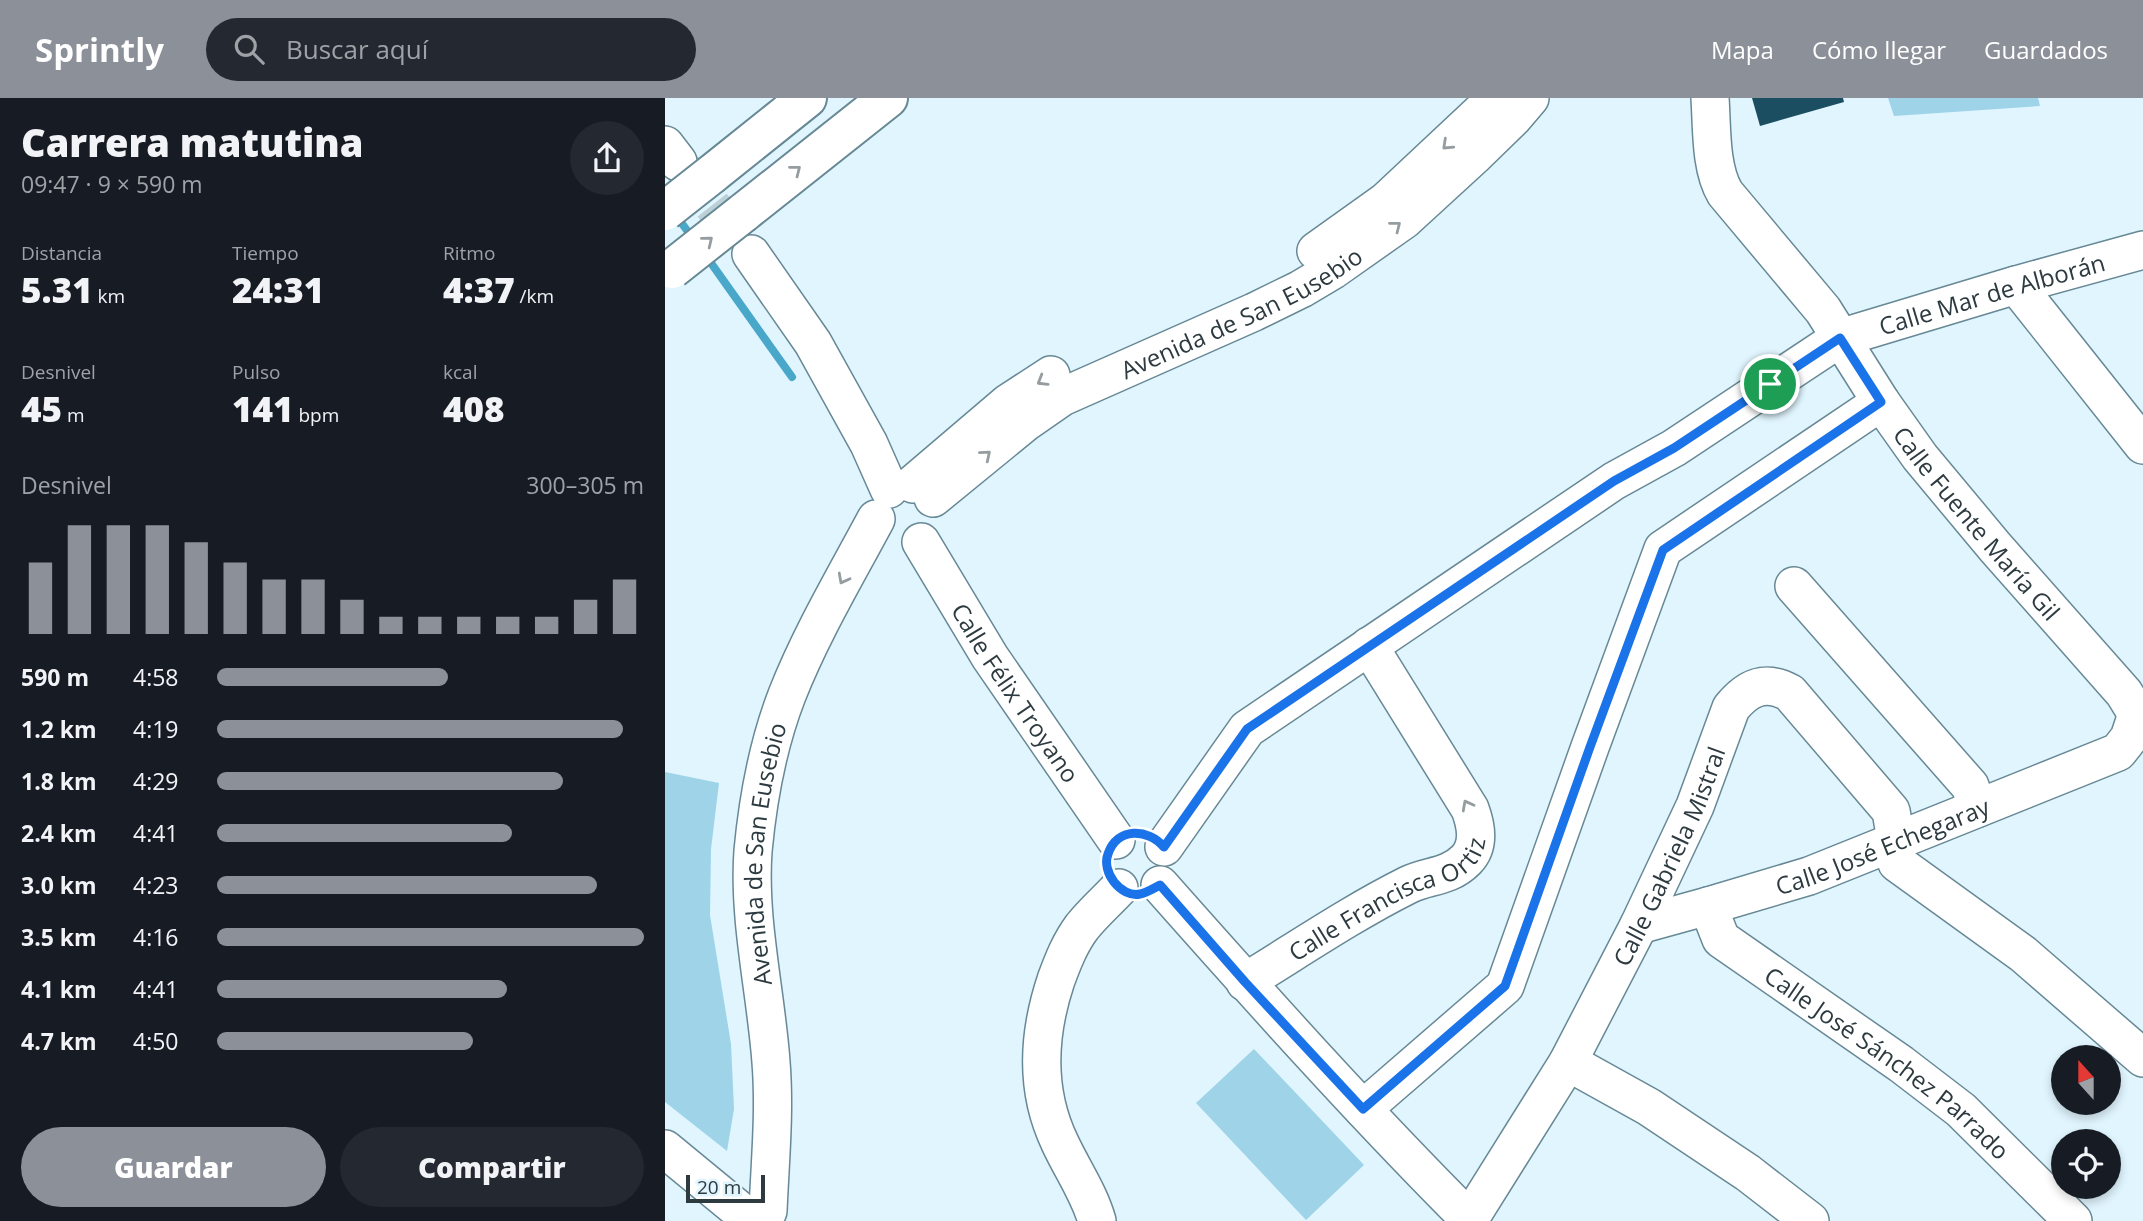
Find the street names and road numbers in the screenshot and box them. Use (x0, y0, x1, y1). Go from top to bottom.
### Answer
street label: Avenida de San Eusebio (1115, 238, 1368, 386)
street label: Calle Mar de Alborán (1875, 245, 2108, 342)
street label: Calle Fuente María Gil (1886, 419, 2068, 627)
street label: Calle Félix Troyano (945, 596, 1088, 789)
street label: Avenida de San Eusebio (736, 718, 793, 988)
street label: Calle Gabriela Mistral (1604, 742, 1732, 971)
street label: Calle José Echegaray (1771, 789, 1995, 902)
street label: Calle Francisca Ortiz (1282, 835, 1492, 968)
street label: Calle José Sánchez Parrado (1759, 958, 2017, 1166)

